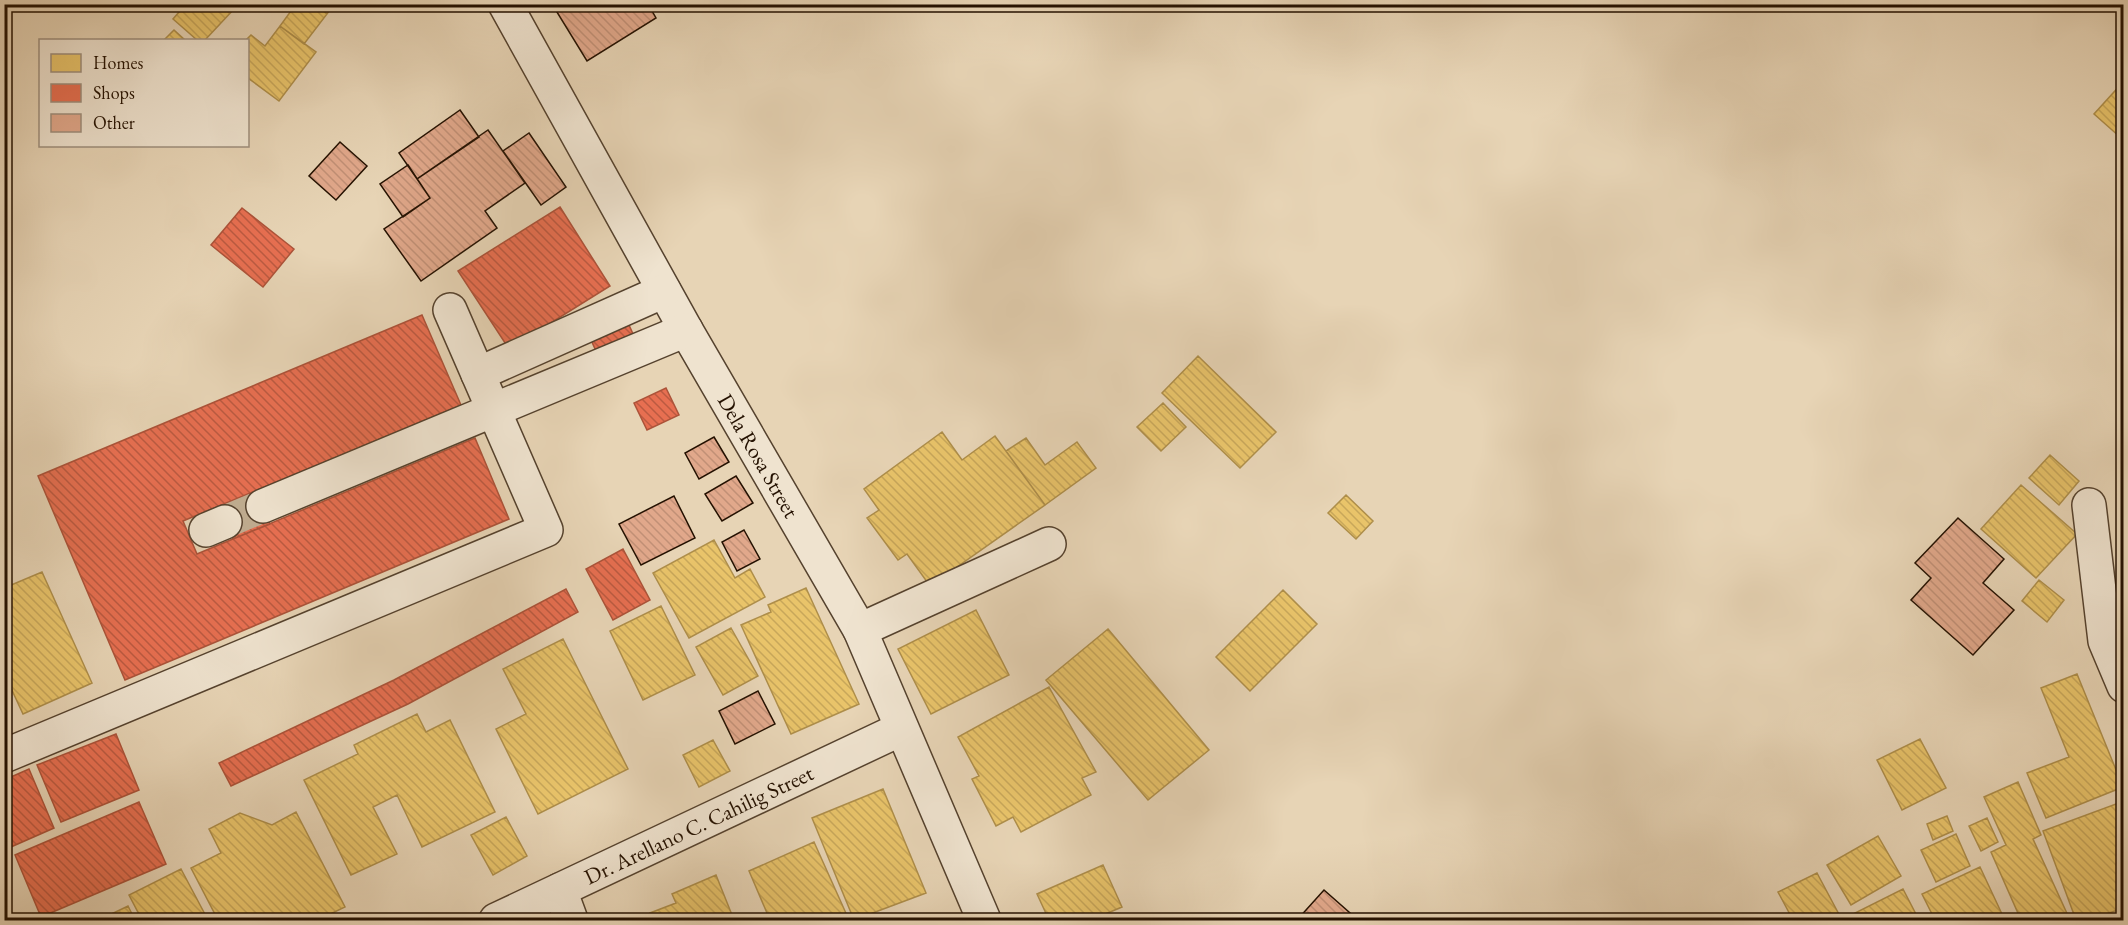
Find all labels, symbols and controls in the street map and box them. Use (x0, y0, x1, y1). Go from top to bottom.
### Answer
legend (39, 39, 249, 147)
text: Homes (93, 51, 144, 74)
text: Shops (93, 81, 135, 104)
text: Other (93, 111, 135, 134)
street label: Dela Rosa Street (711, 388, 806, 523)
street label: Dr. Arellano C. Cahilig Street (579, 758, 818, 891)

